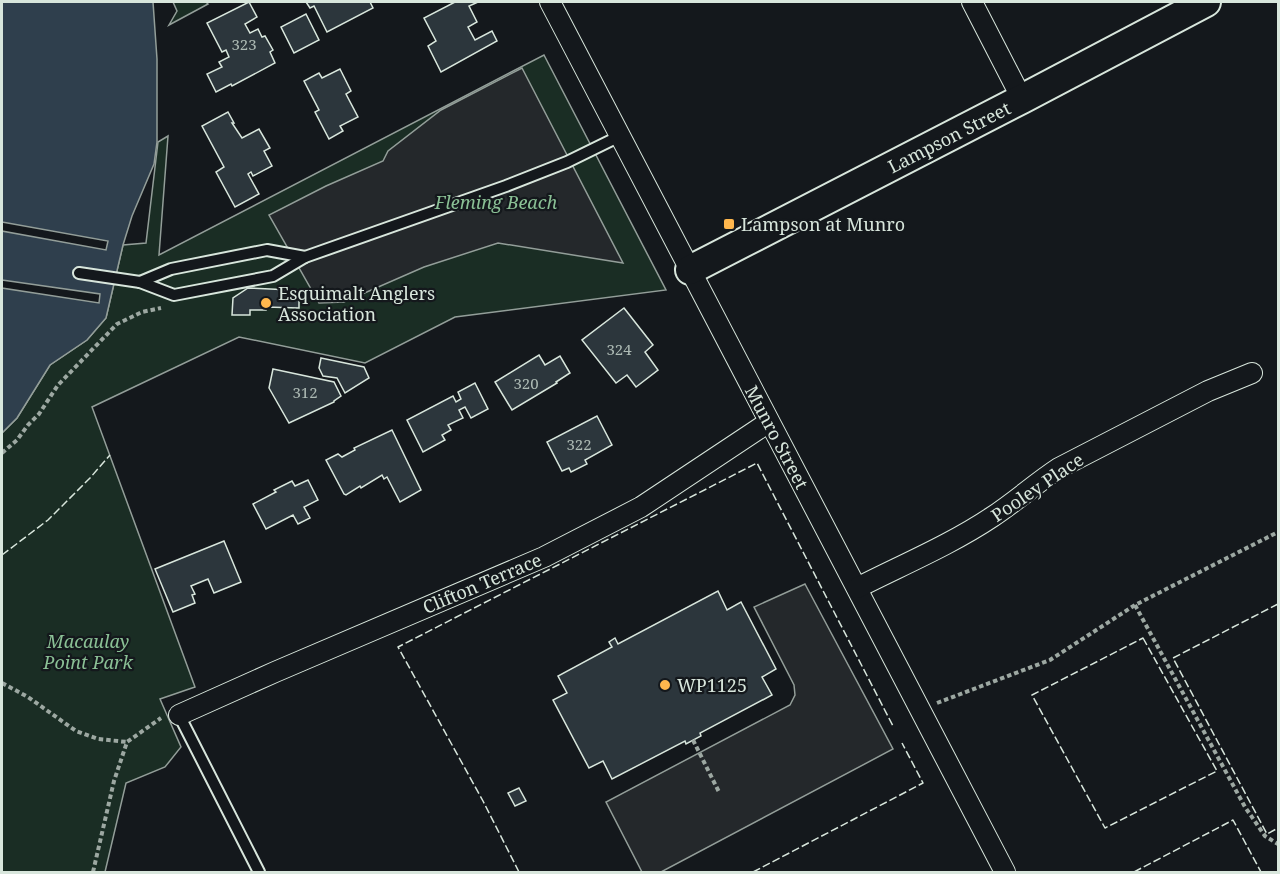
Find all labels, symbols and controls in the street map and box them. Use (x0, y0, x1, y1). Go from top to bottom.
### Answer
house number: 323 (231, 34, 257, 54)
street label: Lampson Street (884, 96, 1014, 178)
park label: Fleming Beach (434, 190, 558, 214)
place label: Lampson at Munro (741, 212, 905, 236)
marker: Lampson at Munro (722, 217, 736, 231)
place label: Esquimalt Anglers Association (278, 281, 435, 326)
marker: Esquimalt Anglers Association (259, 296, 273, 310)
house number: 324 (606, 339, 632, 359)
house number: 320 (513, 373, 539, 393)
street label: Munro Street (740, 381, 814, 493)
house number: 312 (292, 382, 318, 402)
house number: 322 (566, 434, 592, 454)
street label: Pooley Place (986, 447, 1088, 527)
street label: Clifton Terrace (419, 547, 545, 619)
park label: Macaulay Point Park (42, 629, 133, 674)
place label: WP1125 (677, 673, 747, 697)
marker: WP1125 (658, 678, 672, 692)

